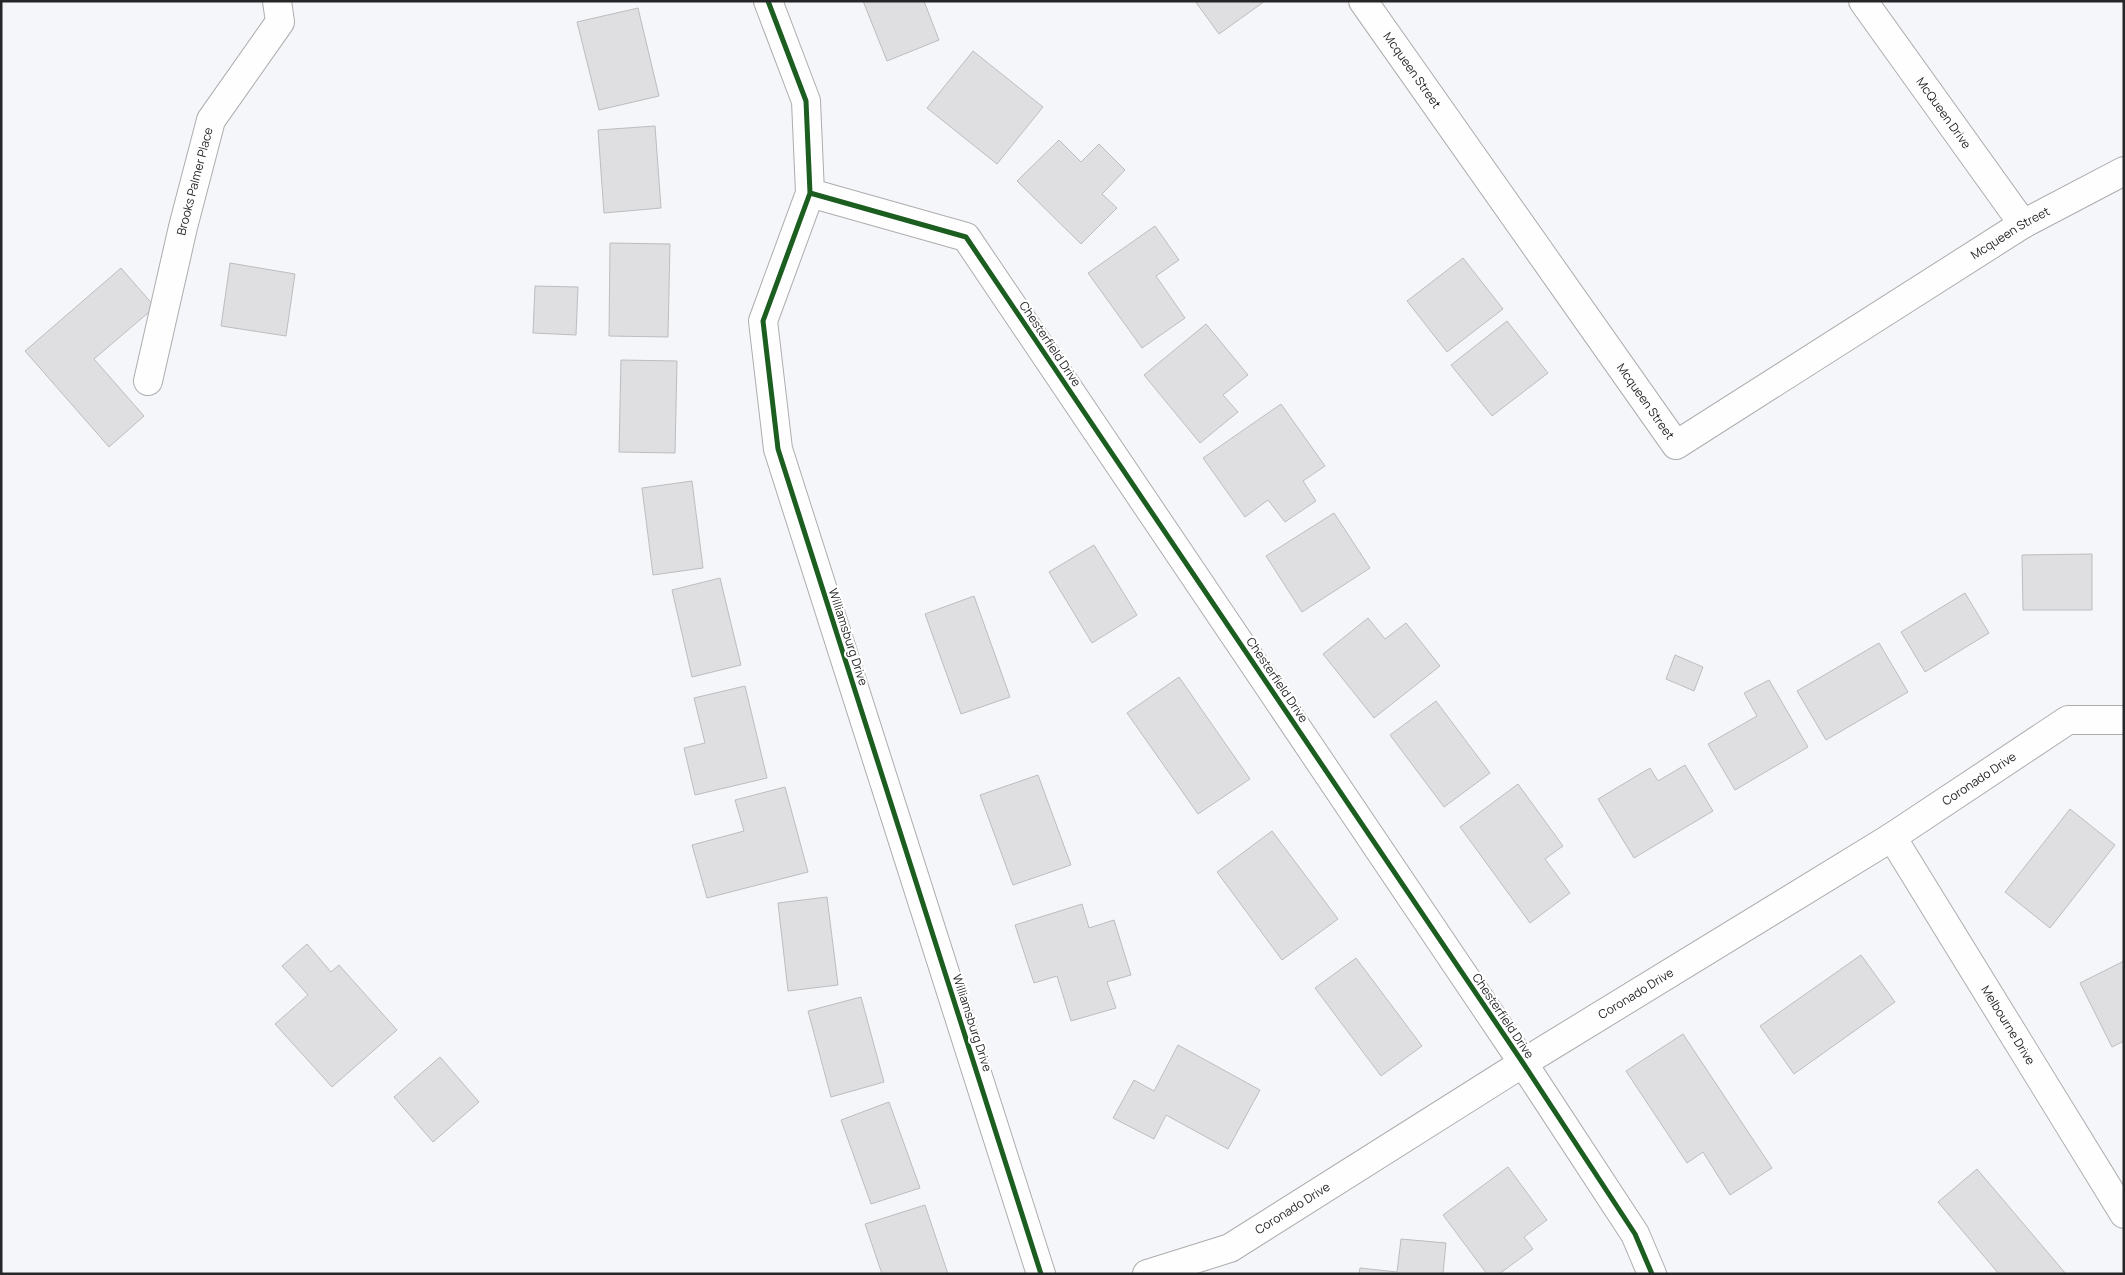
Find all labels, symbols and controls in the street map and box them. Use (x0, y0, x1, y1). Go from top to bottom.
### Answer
street label: Mcqueen Street (1380, 29, 1445, 112)
street label: McQueen Drive (1912, 74, 1975, 152)
street label: Brooks Palmer Place (172, 126, 217, 237)
street label: Mcqueen Street (1967, 202, 2053, 263)
street label: Chesterfield Drive (1016, 298, 1085, 390)
street label: Mcqueen Street (1613, 360, 1679, 443)
street label: Williamsburg Drive (825, 586, 872, 688)
street label: Chesterfield Drive (1243, 634, 1312, 726)
street label: Coronado Drive (1939, 748, 2019, 809)
street label: Coronado Drive (1595, 964, 1677, 1023)
street label: Chesterfield Drive (1469, 970, 1538, 1062)
street label: Williamsburg Drive (949, 972, 996, 1074)
street label: Melbourne Drive (1977, 982, 2039, 1068)
street label: Coronado Drive (1252, 1178, 1333, 1238)

